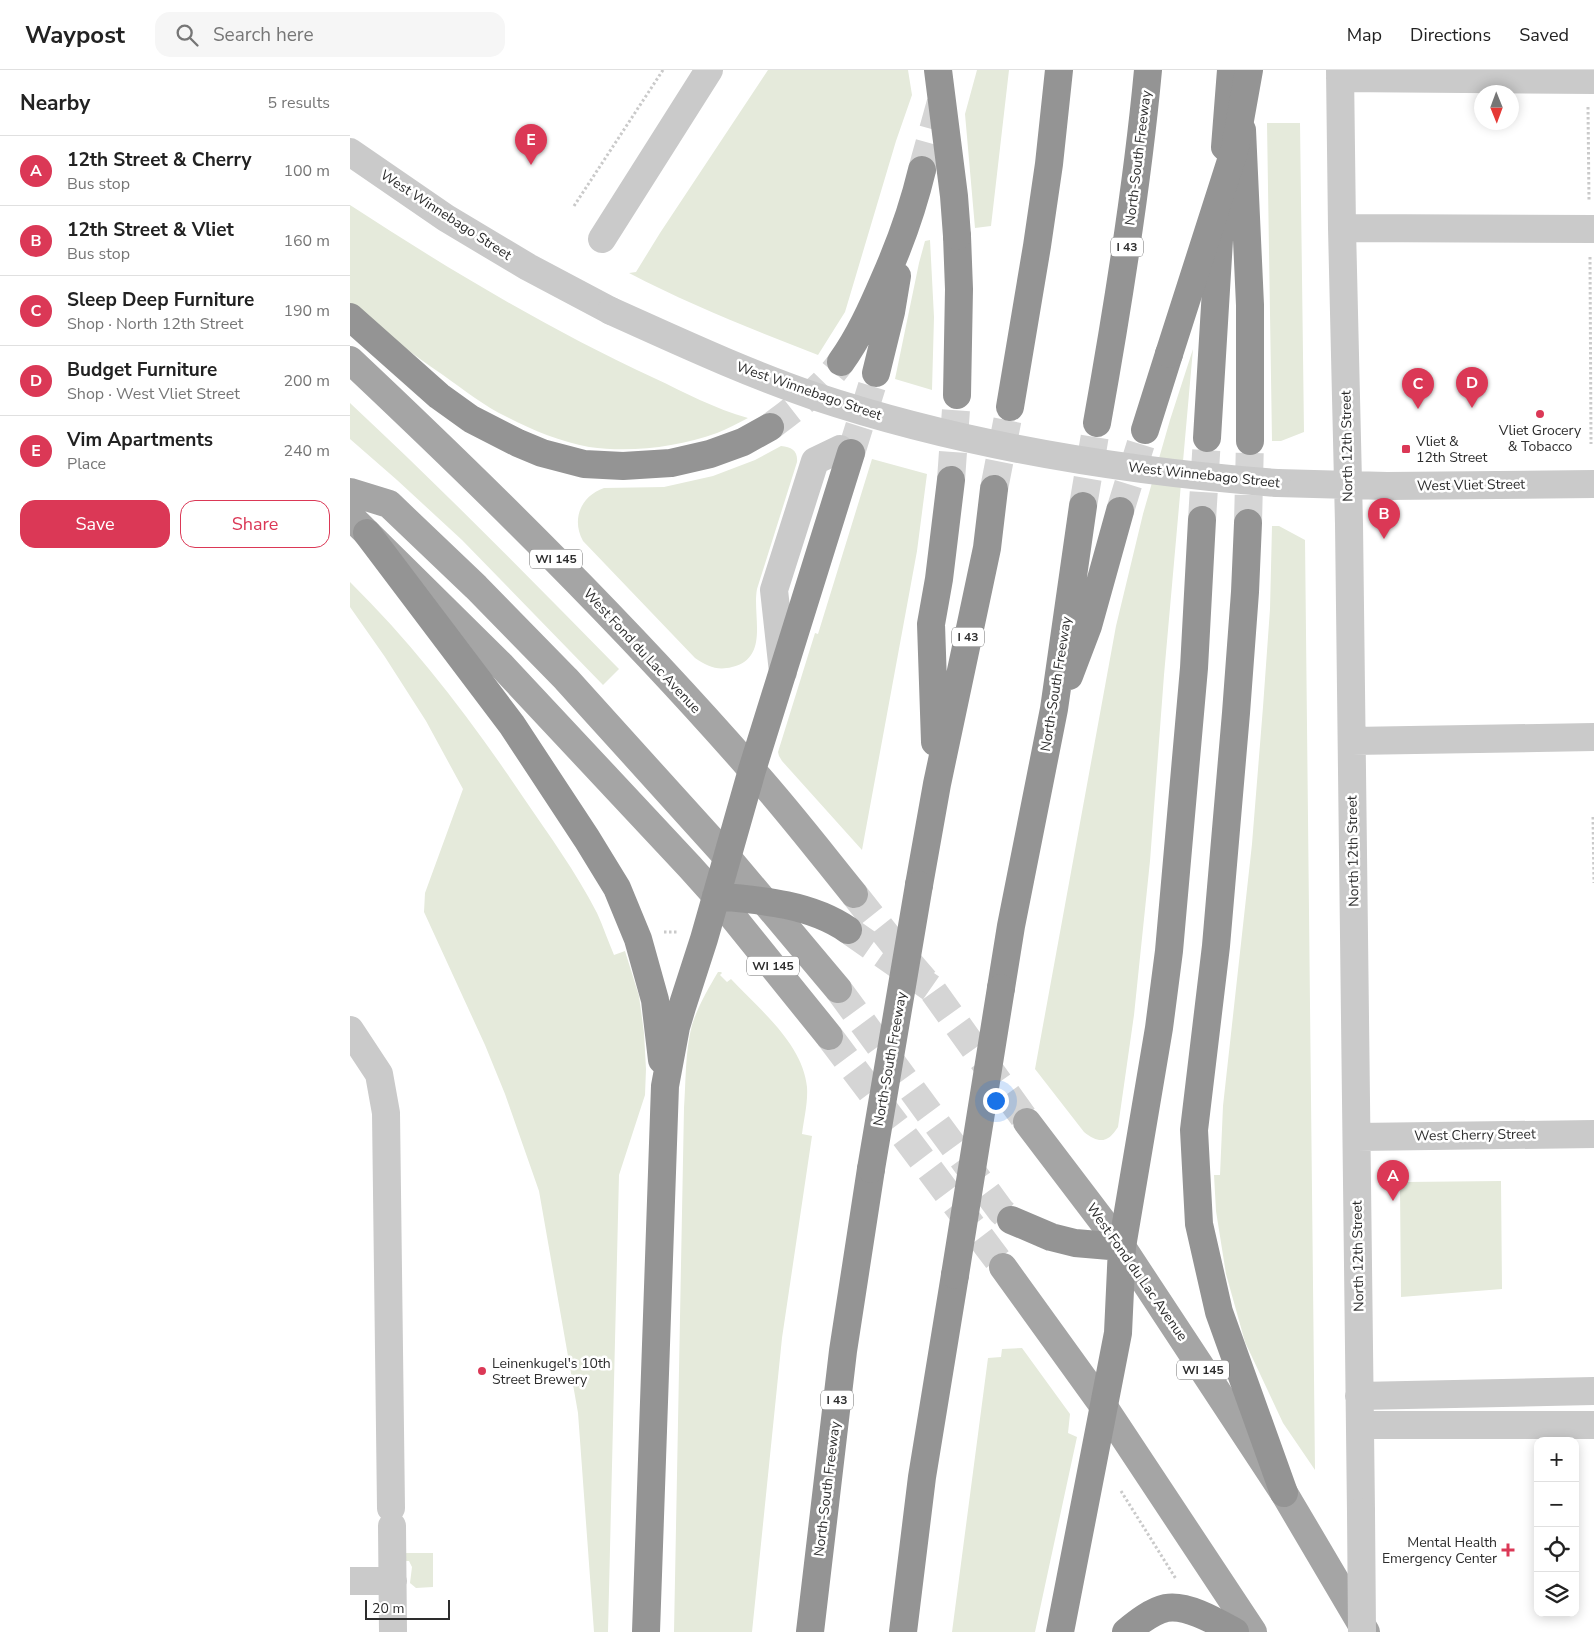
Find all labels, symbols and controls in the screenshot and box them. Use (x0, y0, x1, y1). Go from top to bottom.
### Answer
search box (155, 12, 505, 57)
text: Waypost (25, 19, 125, 51)
icon: search (173, 21, 201, 49)
text: Search here (213, 22, 314, 48)
text: Map (1347, 23, 1382, 47)
text: Directions (1410, 23, 1491, 47)
text: Saved (1519, 23, 1569, 47)
north arrow (1474, 85, 1519, 130)
street label: North-South Freeway (1120, 88, 1156, 227)
text: Nearby (20, 89, 90, 117)
text: 5 results (268, 92, 330, 114)
pin: E (515, 124, 547, 165)
text: 12th Street & Cherry (67, 147, 252, 173)
text: A (30, 160, 42, 182)
text: 100 m (283, 160, 330, 182)
street label: West Winnebago Street (377, 165, 515, 265)
text: Bus stop (67, 173, 130, 195)
text: 12th Street & Vliet (67, 217, 234, 243)
text: B (30, 230, 42, 252)
text: 160 m (283, 230, 330, 252)
road number: I 43 (1111, 238, 1143, 256)
text: Bus stop (67, 243, 130, 265)
text: Sleep Deep Furniture (67, 287, 254, 313)
text: C (31, 300, 41, 322)
text: 190 m (283, 300, 330, 322)
text: Shop · North 12th Street (67, 313, 243, 335)
text: Budget Furniture (67, 357, 217, 383)
street label: West Winnebago Street (734, 357, 884, 425)
pin: D (1456, 367, 1488, 408)
pin: C (1402, 368, 1434, 409)
text: D (30, 370, 42, 392)
text: 200 m (283, 370, 330, 392)
text: Shop · West Vliet Street (67, 383, 240, 405)
street label: North 12th Street (1337, 390, 1357, 502)
marker: Vliet Grocery & Tobacco (1534, 408, 1546, 420)
place label: Vliet Grocery & Tobacco (1498, 421, 1582, 456)
text: Vim Apartments (67, 427, 213, 453)
place label: Vliet & 12th Street (1415, 432, 1488, 467)
text: E (31, 440, 41, 462)
text: 240 m (283, 440, 330, 462)
marker: Vliet & 12th Street (1400, 443, 1412, 455)
text: Place (67, 453, 106, 475)
street label: West Winnebago Street (1127, 458, 1281, 492)
street label: West Vliet Street (1417, 475, 1525, 495)
pin: B (1368, 498, 1400, 539)
button: Save (20, 500, 170, 548)
button: Share (180, 500, 330, 548)
road number: WI 145 (530, 549, 582, 568)
street label: West Fond du Lac Avenue (579, 584, 705, 718)
street label: North-South Freeway (1036, 614, 1076, 753)
road number: I 43 (952, 628, 984, 646)
street label: North 12th Street (1343, 795, 1363, 907)
road number: WI 145 (747, 956, 799, 976)
street label: North-South Freeway (869, 990, 911, 1128)
your location (983, 1088, 1009, 1114)
street label: West Cherry Street (1414, 1124, 1536, 1146)
pin: A (1377, 1160, 1409, 1201)
street label: West Fond du Lac Avenue (1082, 1199, 1192, 1345)
street label: North 12th Street (1348, 1200, 1368, 1312)
place label: Leinenkugel's 10th Street Brewery (492, 1354, 611, 1389)
road number: WI 145 (1177, 1360, 1229, 1380)
marker: Leinenkugel's 10th Street Brewery (476, 1365, 488, 1377)
road number: I 43 (821, 1390, 853, 1410)
street label: North-South Freeway (809, 1419, 845, 1558)
map controls (1534, 1437, 1579, 1617)
button: + (1534, 1437, 1579, 1482)
button: − (1534, 1482, 1579, 1527)
button: locate (1534, 1527, 1579, 1572)
place label: Mental Health Emergency Center (1382, 1533, 1497, 1568)
marker: Mental Health Emergency Center (1501, 1543, 1515, 1557)
button: layers (1534, 1572, 1579, 1617)
scale bar (365, 1597, 450, 1620)
text: 20 m (372, 1599, 404, 1618)

